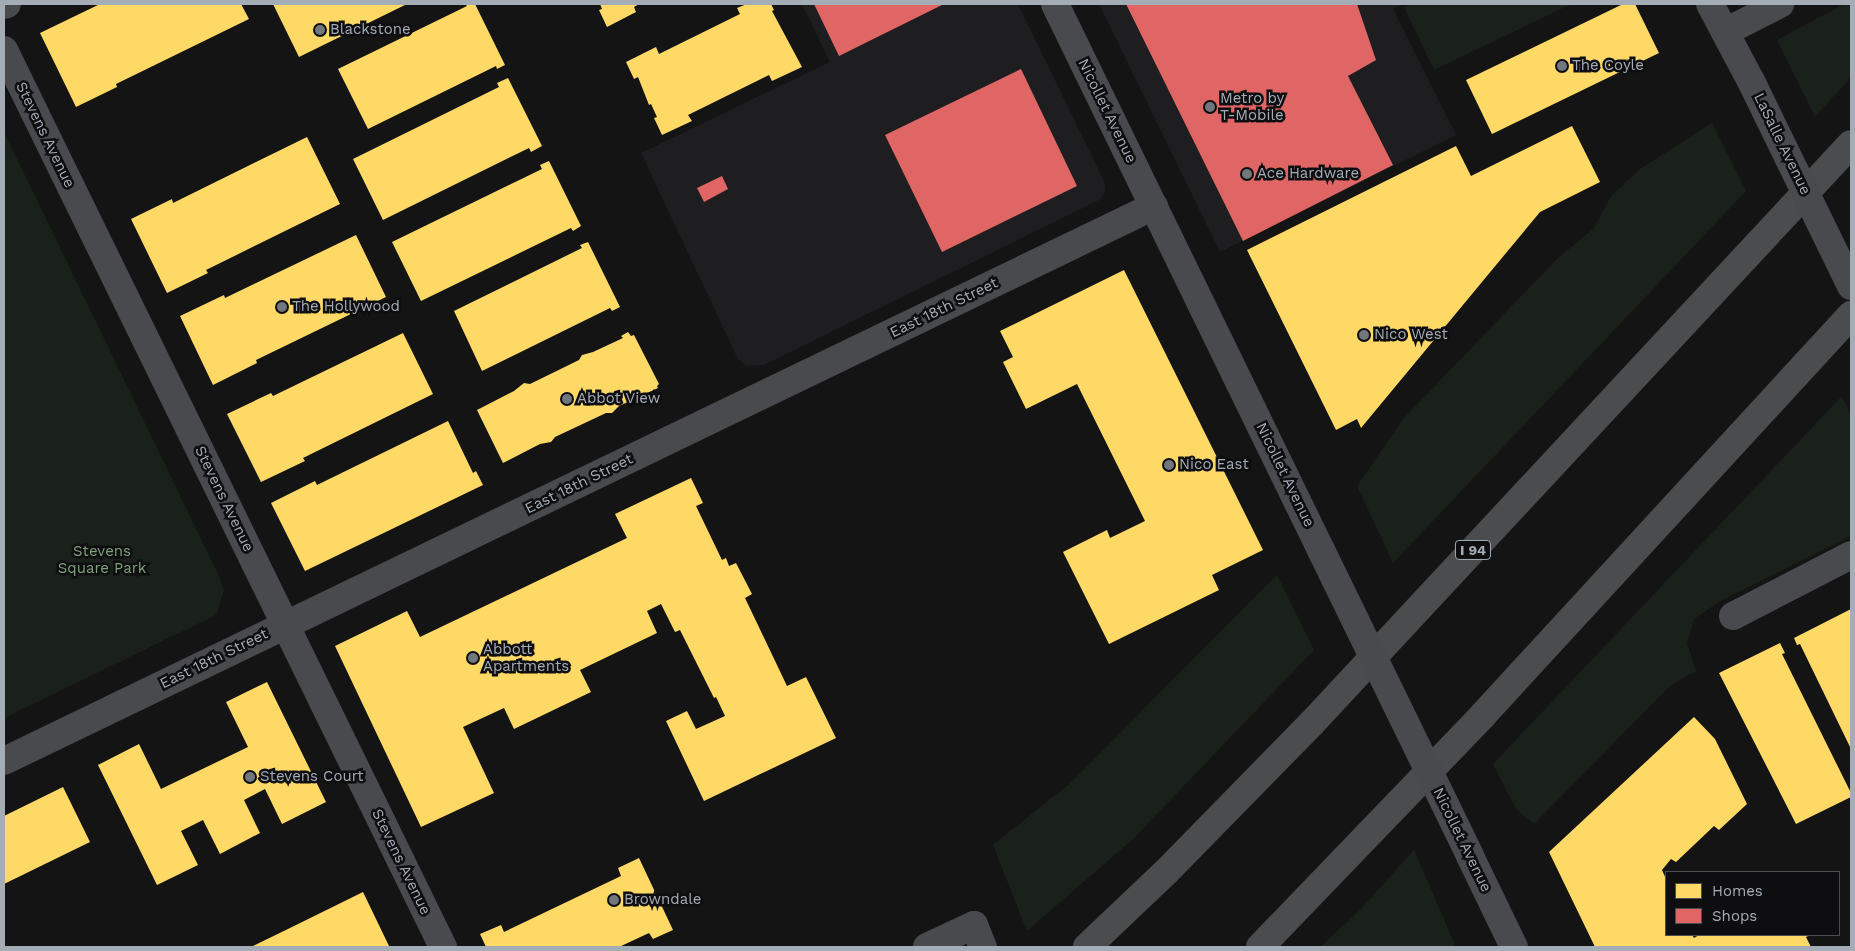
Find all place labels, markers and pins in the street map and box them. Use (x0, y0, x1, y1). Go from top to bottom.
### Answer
place label: Blackstone (330, 21, 411, 39)
marker: Blackstone (314, 24, 326, 36)
place label: The Coyle (1572, 57, 1644, 75)
marker: The Coyle (1556, 60, 1568, 72)
place label: Metro by T-Mobile (1220, 89, 1284, 124)
marker: Metro by T-Mobile (1204, 101, 1216, 113)
place label: Ace Hardware (1257, 165, 1359, 183)
marker: Ace Hardware (1241, 168, 1253, 180)
place label: The Hollywood (292, 298, 400, 316)
marker: The Hollywood (276, 301, 288, 313)
place label: Nico West (1374, 326, 1448, 344)
marker: Nico West (1358, 329, 1370, 341)
place label: Abbot View (577, 390, 661, 408)
marker: Abbot View (561, 393, 573, 405)
place label: Nico East (1179, 456, 1249, 474)
marker: Nico East (1163, 459, 1175, 471)
place label: Abbott Apartments (483, 640, 569, 675)
marker: Abbott Apartments (467, 652, 479, 664)
place label: Stevens Court (260, 768, 364, 786)
marker: Stevens Court (244, 771, 256, 783)
place label: Browndale (624, 891, 701, 909)
marker: Browndale (608, 894, 620, 906)

